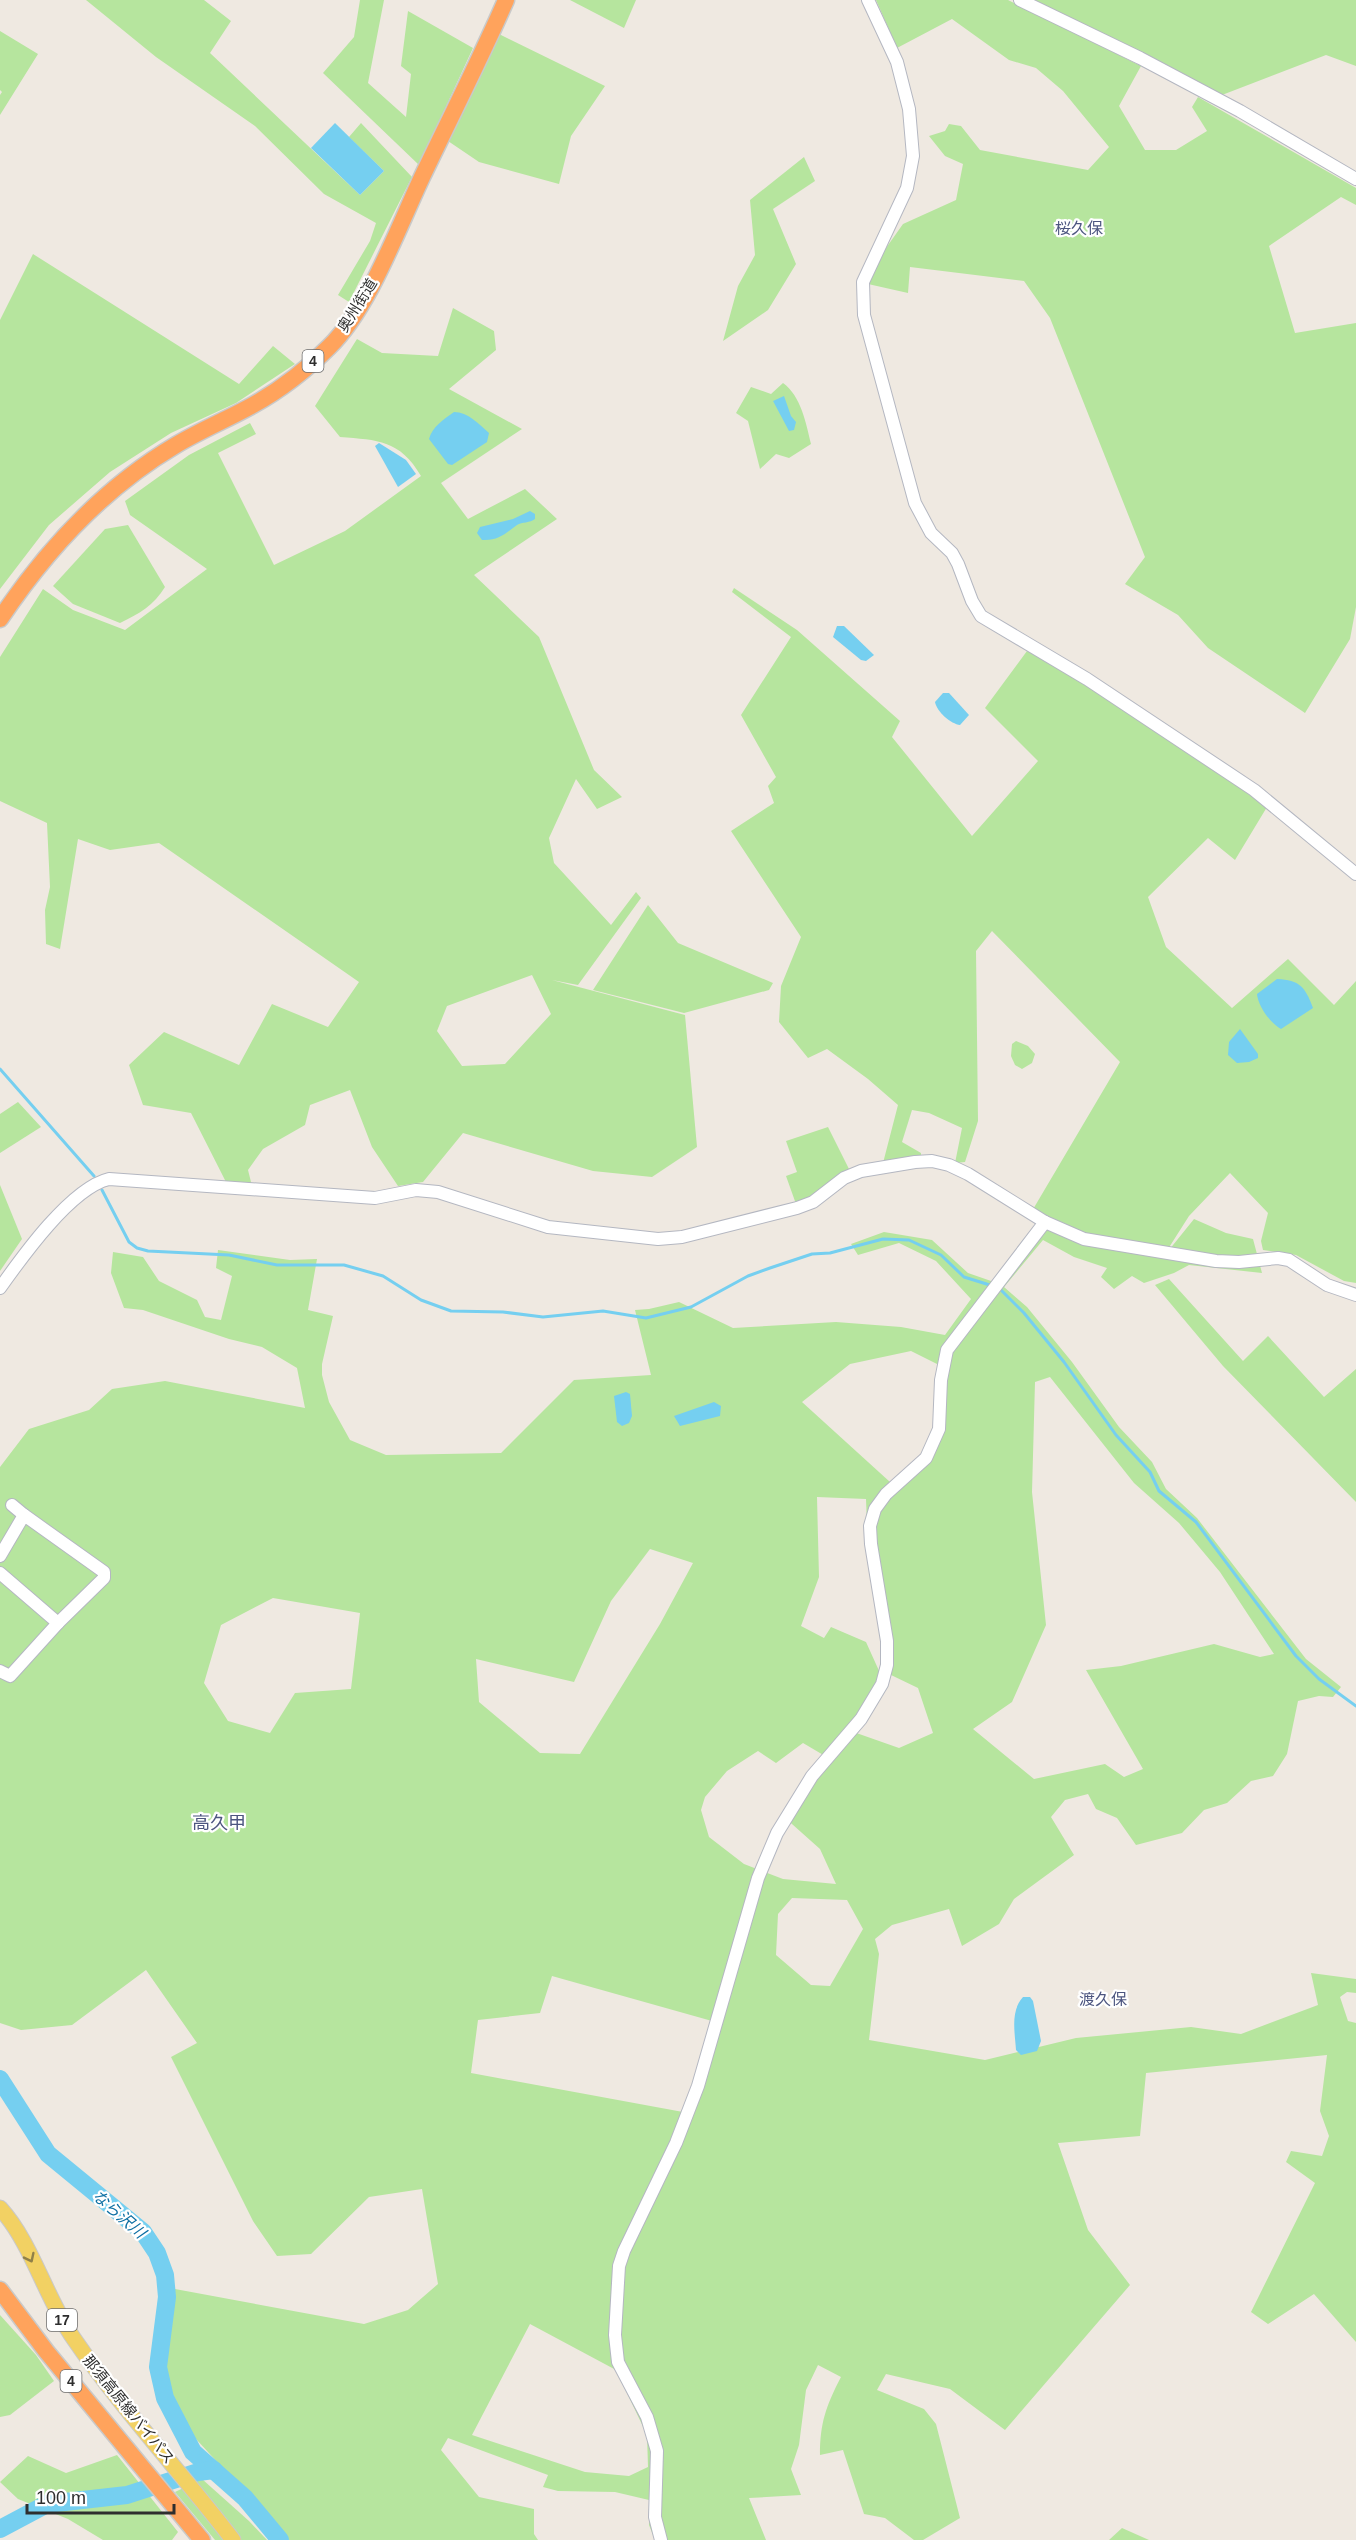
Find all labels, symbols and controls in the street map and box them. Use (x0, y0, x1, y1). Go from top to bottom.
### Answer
district label: 桜久保 (1055, 220, 1103, 237)
street label: 奥州街道 (334, 275, 380, 335)
road number: 4 (302, 350, 324, 372)
district label: 高久甲 (192, 1813, 246, 1833)
district label: 渡久保 (1079, 1991, 1127, 2008)
water label: なら沢川 (89, 2187, 150, 2243)
one-way arrow (22, 2252, 34, 2263)
road number: 17 (47, 2309, 77, 2331)
street label: 那須高原線バイパス (80, 2351, 178, 2467)
road number: 4 (60, 2370, 82, 2392)
scale bar (27, 2477, 174, 2515)
text: 100 m (36, 2488, 86, 2508)

